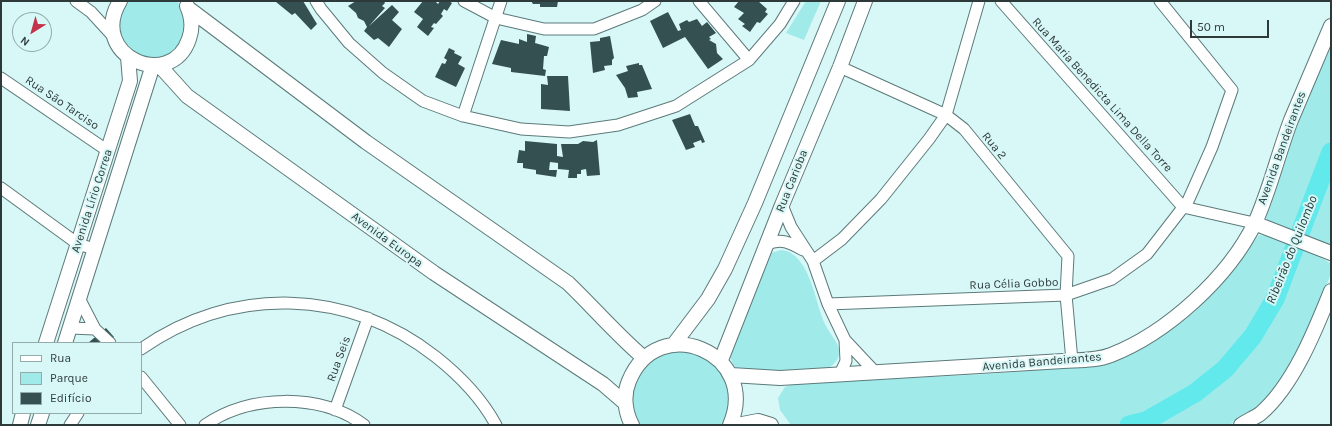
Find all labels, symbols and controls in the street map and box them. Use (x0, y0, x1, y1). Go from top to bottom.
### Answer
north arrow (12, 12, 52, 52)
scale bar (1192, 12, 1271, 38)
street label: Rua Maria Benedicta Lima Della Torre (1029, 15, 1175, 175)
text: 50 m (1197, 20, 1225, 34)
text: N (18, 34, 32, 49)
street label: Rua São Tarciso (22, 73, 102, 133)
street label: Avenida Bandeirantes (1255, 89, 1309, 207)
street label: Rua 2 (979, 129, 1009, 163)
street label: Avenida Lírio Correa (68, 147, 116, 255)
street label: Rua Carioba (773, 148, 811, 214)
water label: Ribeirão do Quilombo (1263, 194, 1321, 306)
street label: Avenida Europa (348, 209, 426, 271)
street label: Rua Célia Gobbo (969, 275, 1059, 293)
street label: Rua Seis (324, 334, 354, 384)
legend (12, 342, 142, 414)
street label: Avenida Bandeirantes (982, 350, 1102, 374)
text: Rua (50, 351, 71, 365)
text: Parque (50, 371, 88, 385)
text: Edifício (50, 391, 91, 405)

